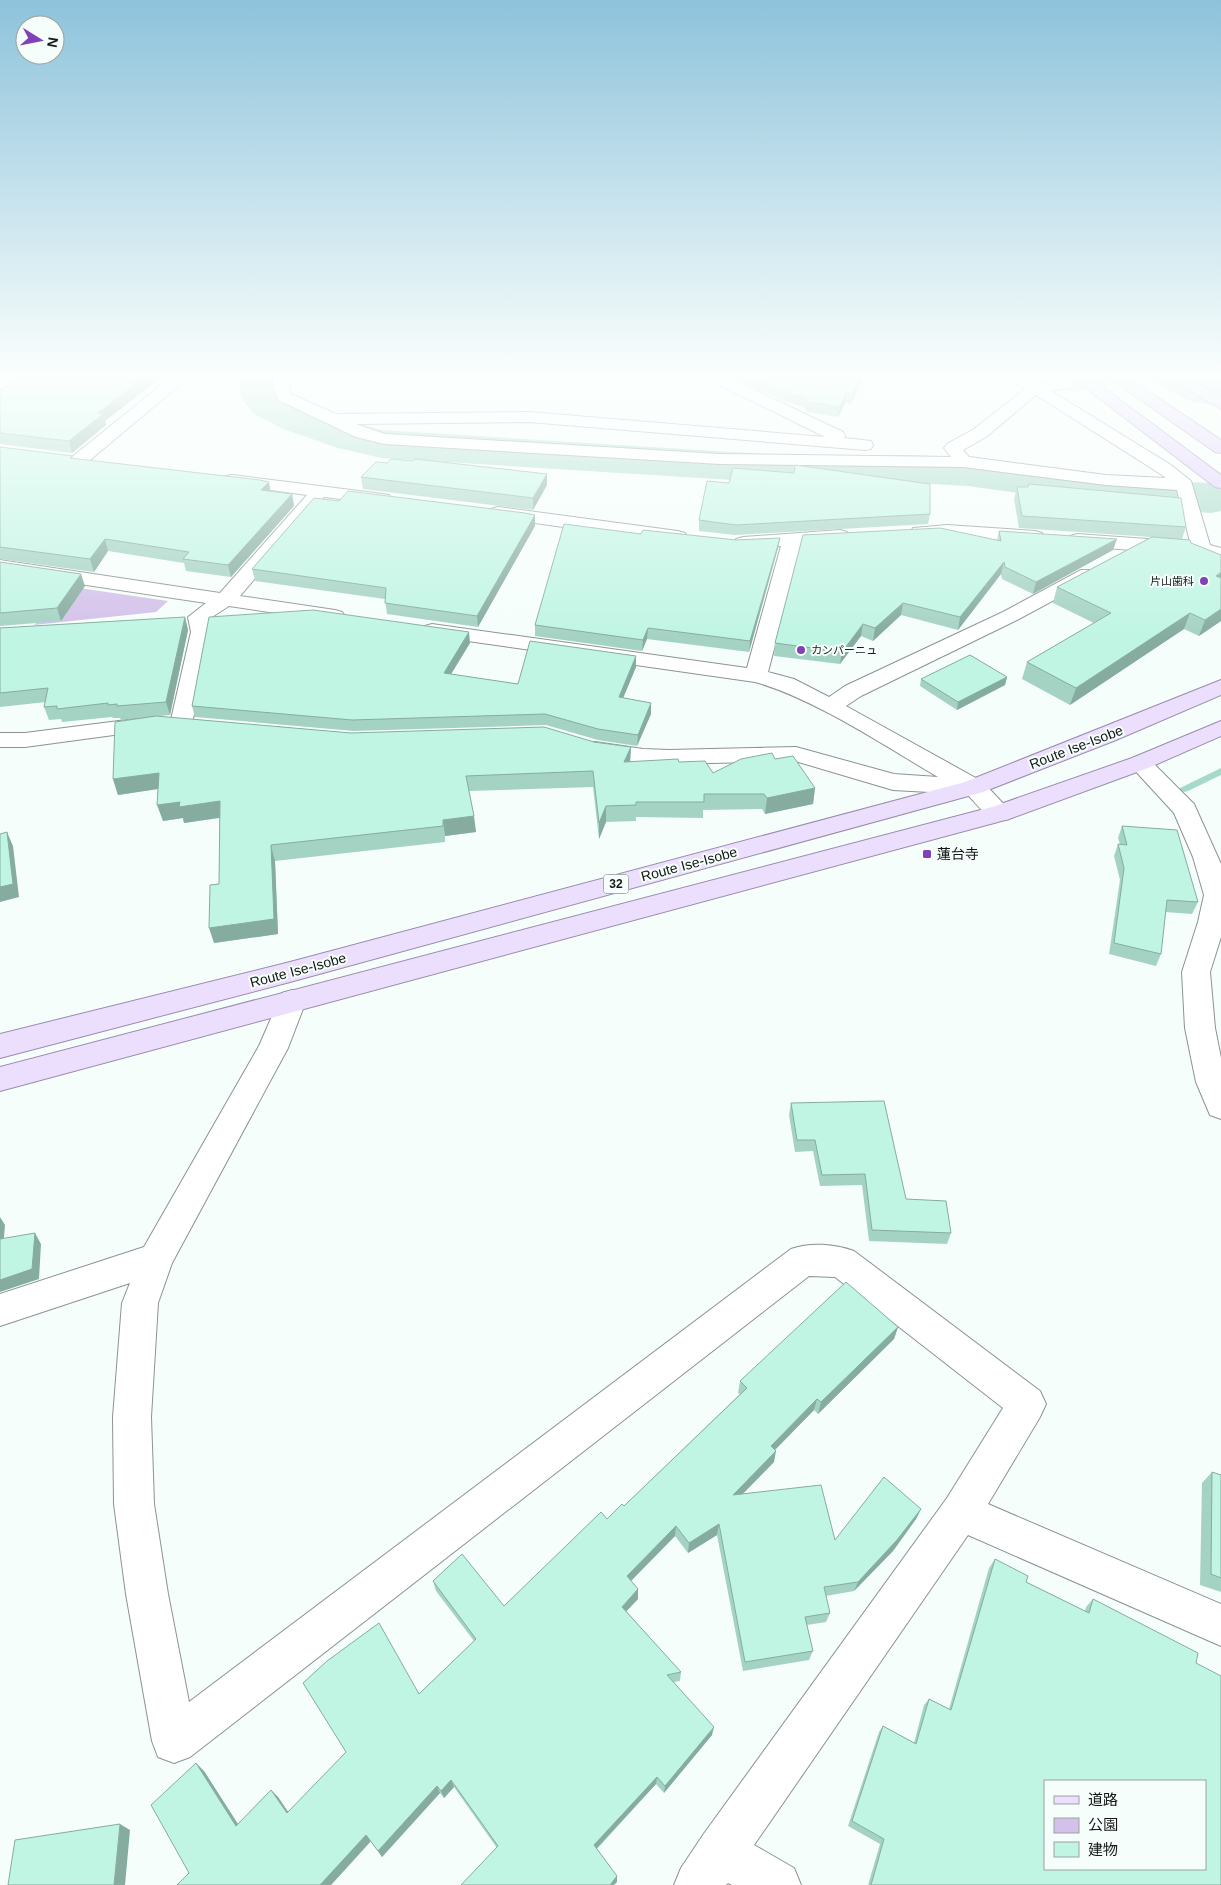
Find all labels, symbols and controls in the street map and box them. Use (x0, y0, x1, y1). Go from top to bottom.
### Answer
north arrow (15, 15, 65, 65)
text: N (44, 36, 62, 49)
place label: 片山歯科 (1150, 575, 1194, 587)
marker: 片山歯科 (1198, 575, 1210, 587)
marker: カンパーニュ (795, 644, 807, 656)
place label: カンパーニュ (811, 644, 877, 656)
street label: Route Ise-Isobe (1027, 722, 1125, 772)
street label: Route Ise-Isobe (639, 843, 739, 885)
place label: 蓮台寺 (937, 846, 979, 862)
marker: 蓮台寺 (921, 848, 933, 860)
road number: 32 (604, 874, 628, 894)
street label: Route Ise-Isobe (248, 949, 348, 991)
legend (1044, 1780, 1206, 1870)
text: 道路 (1088, 1791, 1118, 1808)
text: 公園 (1088, 1816, 1118, 1833)
text: 建物 (1088, 1841, 1118, 1858)

